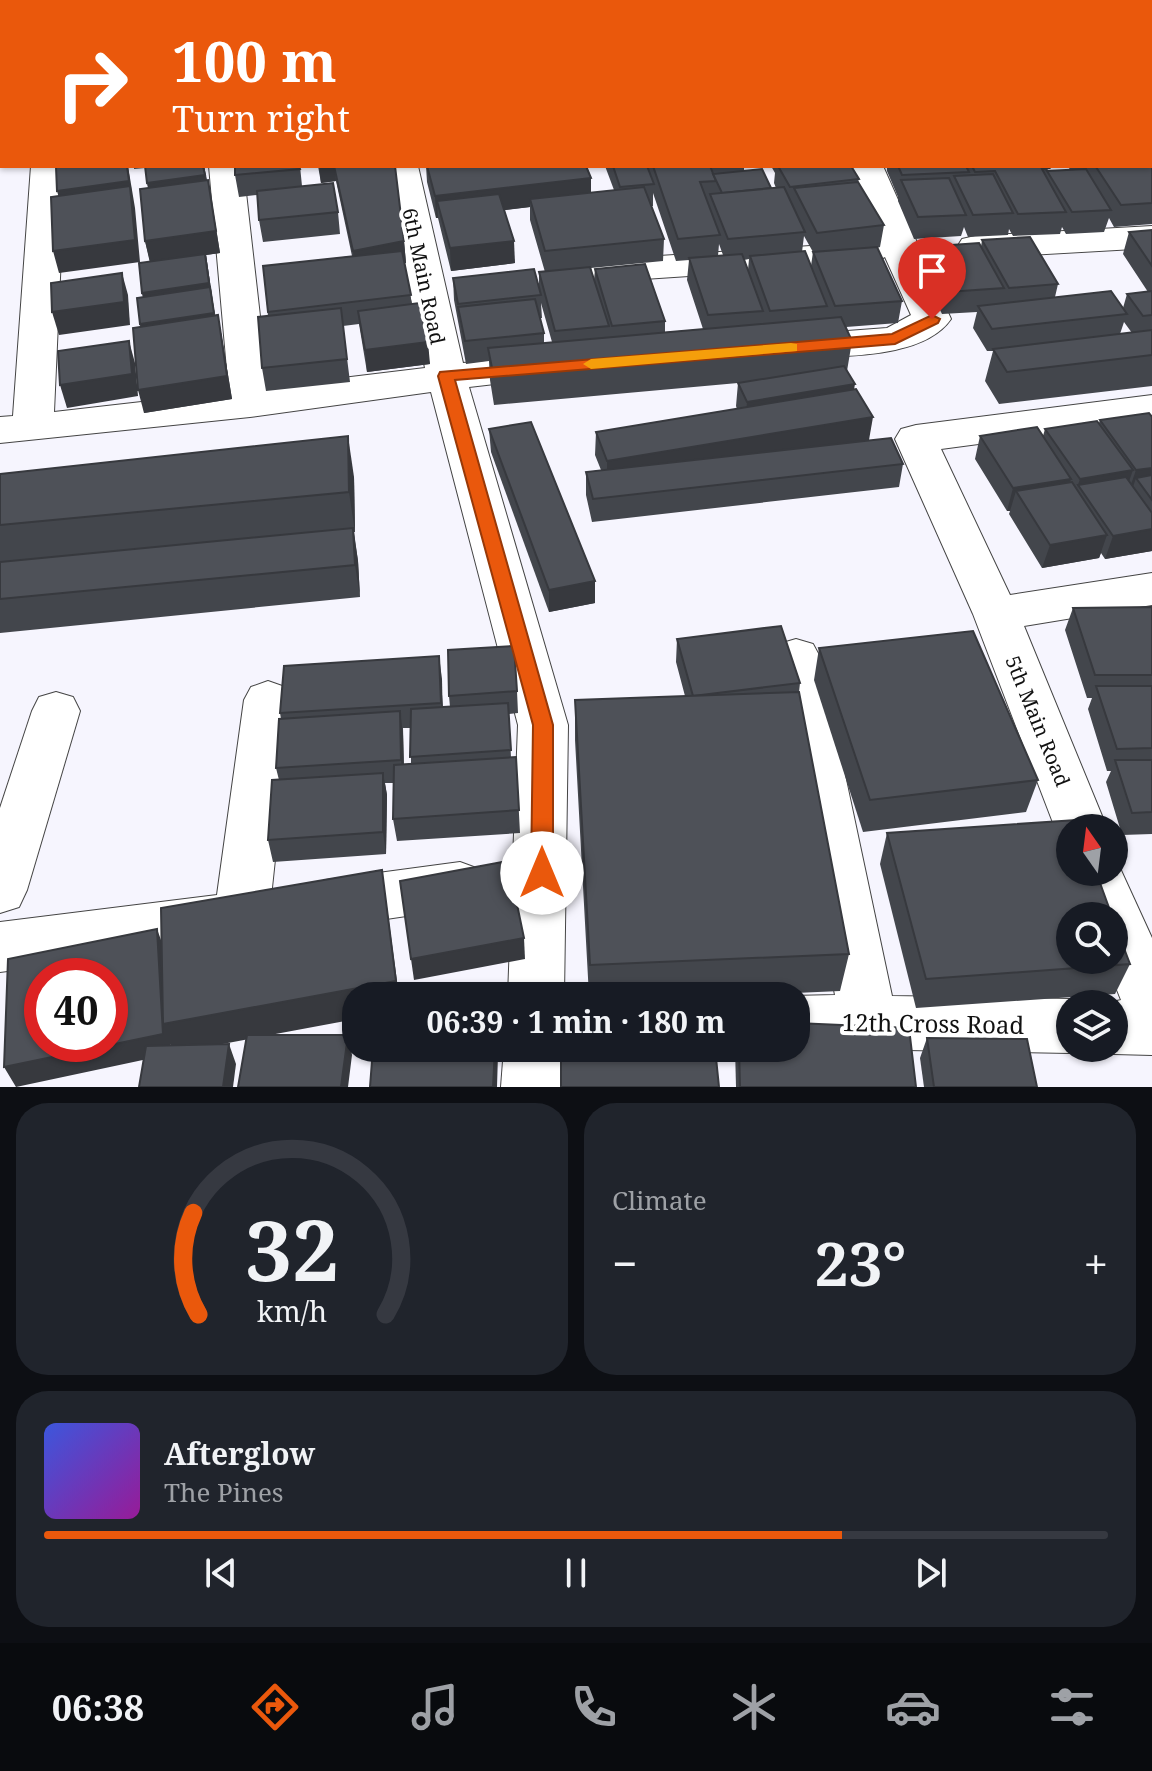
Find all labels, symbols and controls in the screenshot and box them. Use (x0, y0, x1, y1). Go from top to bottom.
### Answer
text: 100 m (172, 22, 337, 98)
icon: right (40, 32, 144, 136)
text: Turn right (172, 94, 350, 143)
street label: 6th Main Road (396, 205, 452, 347)
pin (898, 237, 966, 319)
icon: arrive (910, 249, 954, 293)
street label: 5th Main Road (999, 652, 1077, 790)
north arrow (1056, 814, 1128, 886)
map controls (1056, 814, 1128, 1062)
position arrow (500, 831, 584, 915)
button: search (1056, 902, 1128, 974)
speed limit sign: 40 (24, 958, 128, 1062)
button: layers (1056, 990, 1128, 1062)
text: 06:39 · 1 min · 180 m (427, 1001, 725, 1042)
street label: 12th Cross Road (842, 1005, 1025, 1041)
text: Climate (612, 1182, 707, 1218)
text: 32 (245, 1192, 339, 1305)
text: 23° (815, 1222, 906, 1304)
text: − (612, 1233, 637, 1293)
text: + (1083, 1233, 1108, 1293)
text: km/h (257, 1291, 327, 1330)
text: Afterglow (164, 1433, 315, 1474)
text: The Pines (164, 1474, 284, 1510)
icon: previous (199, 1551, 243, 1595)
icon: pause (554, 1551, 598, 1595)
icon: next (909, 1551, 953, 1595)
icon: directions (247, 1679, 303, 1735)
icon: music (407, 1679, 463, 1735)
icon: phone (566, 1679, 622, 1735)
icon: climate (726, 1679, 782, 1735)
icon: car (885, 1679, 941, 1735)
icon: filters (1044, 1679, 1100, 1735)
text: 06:38 (52, 1683, 144, 1732)

